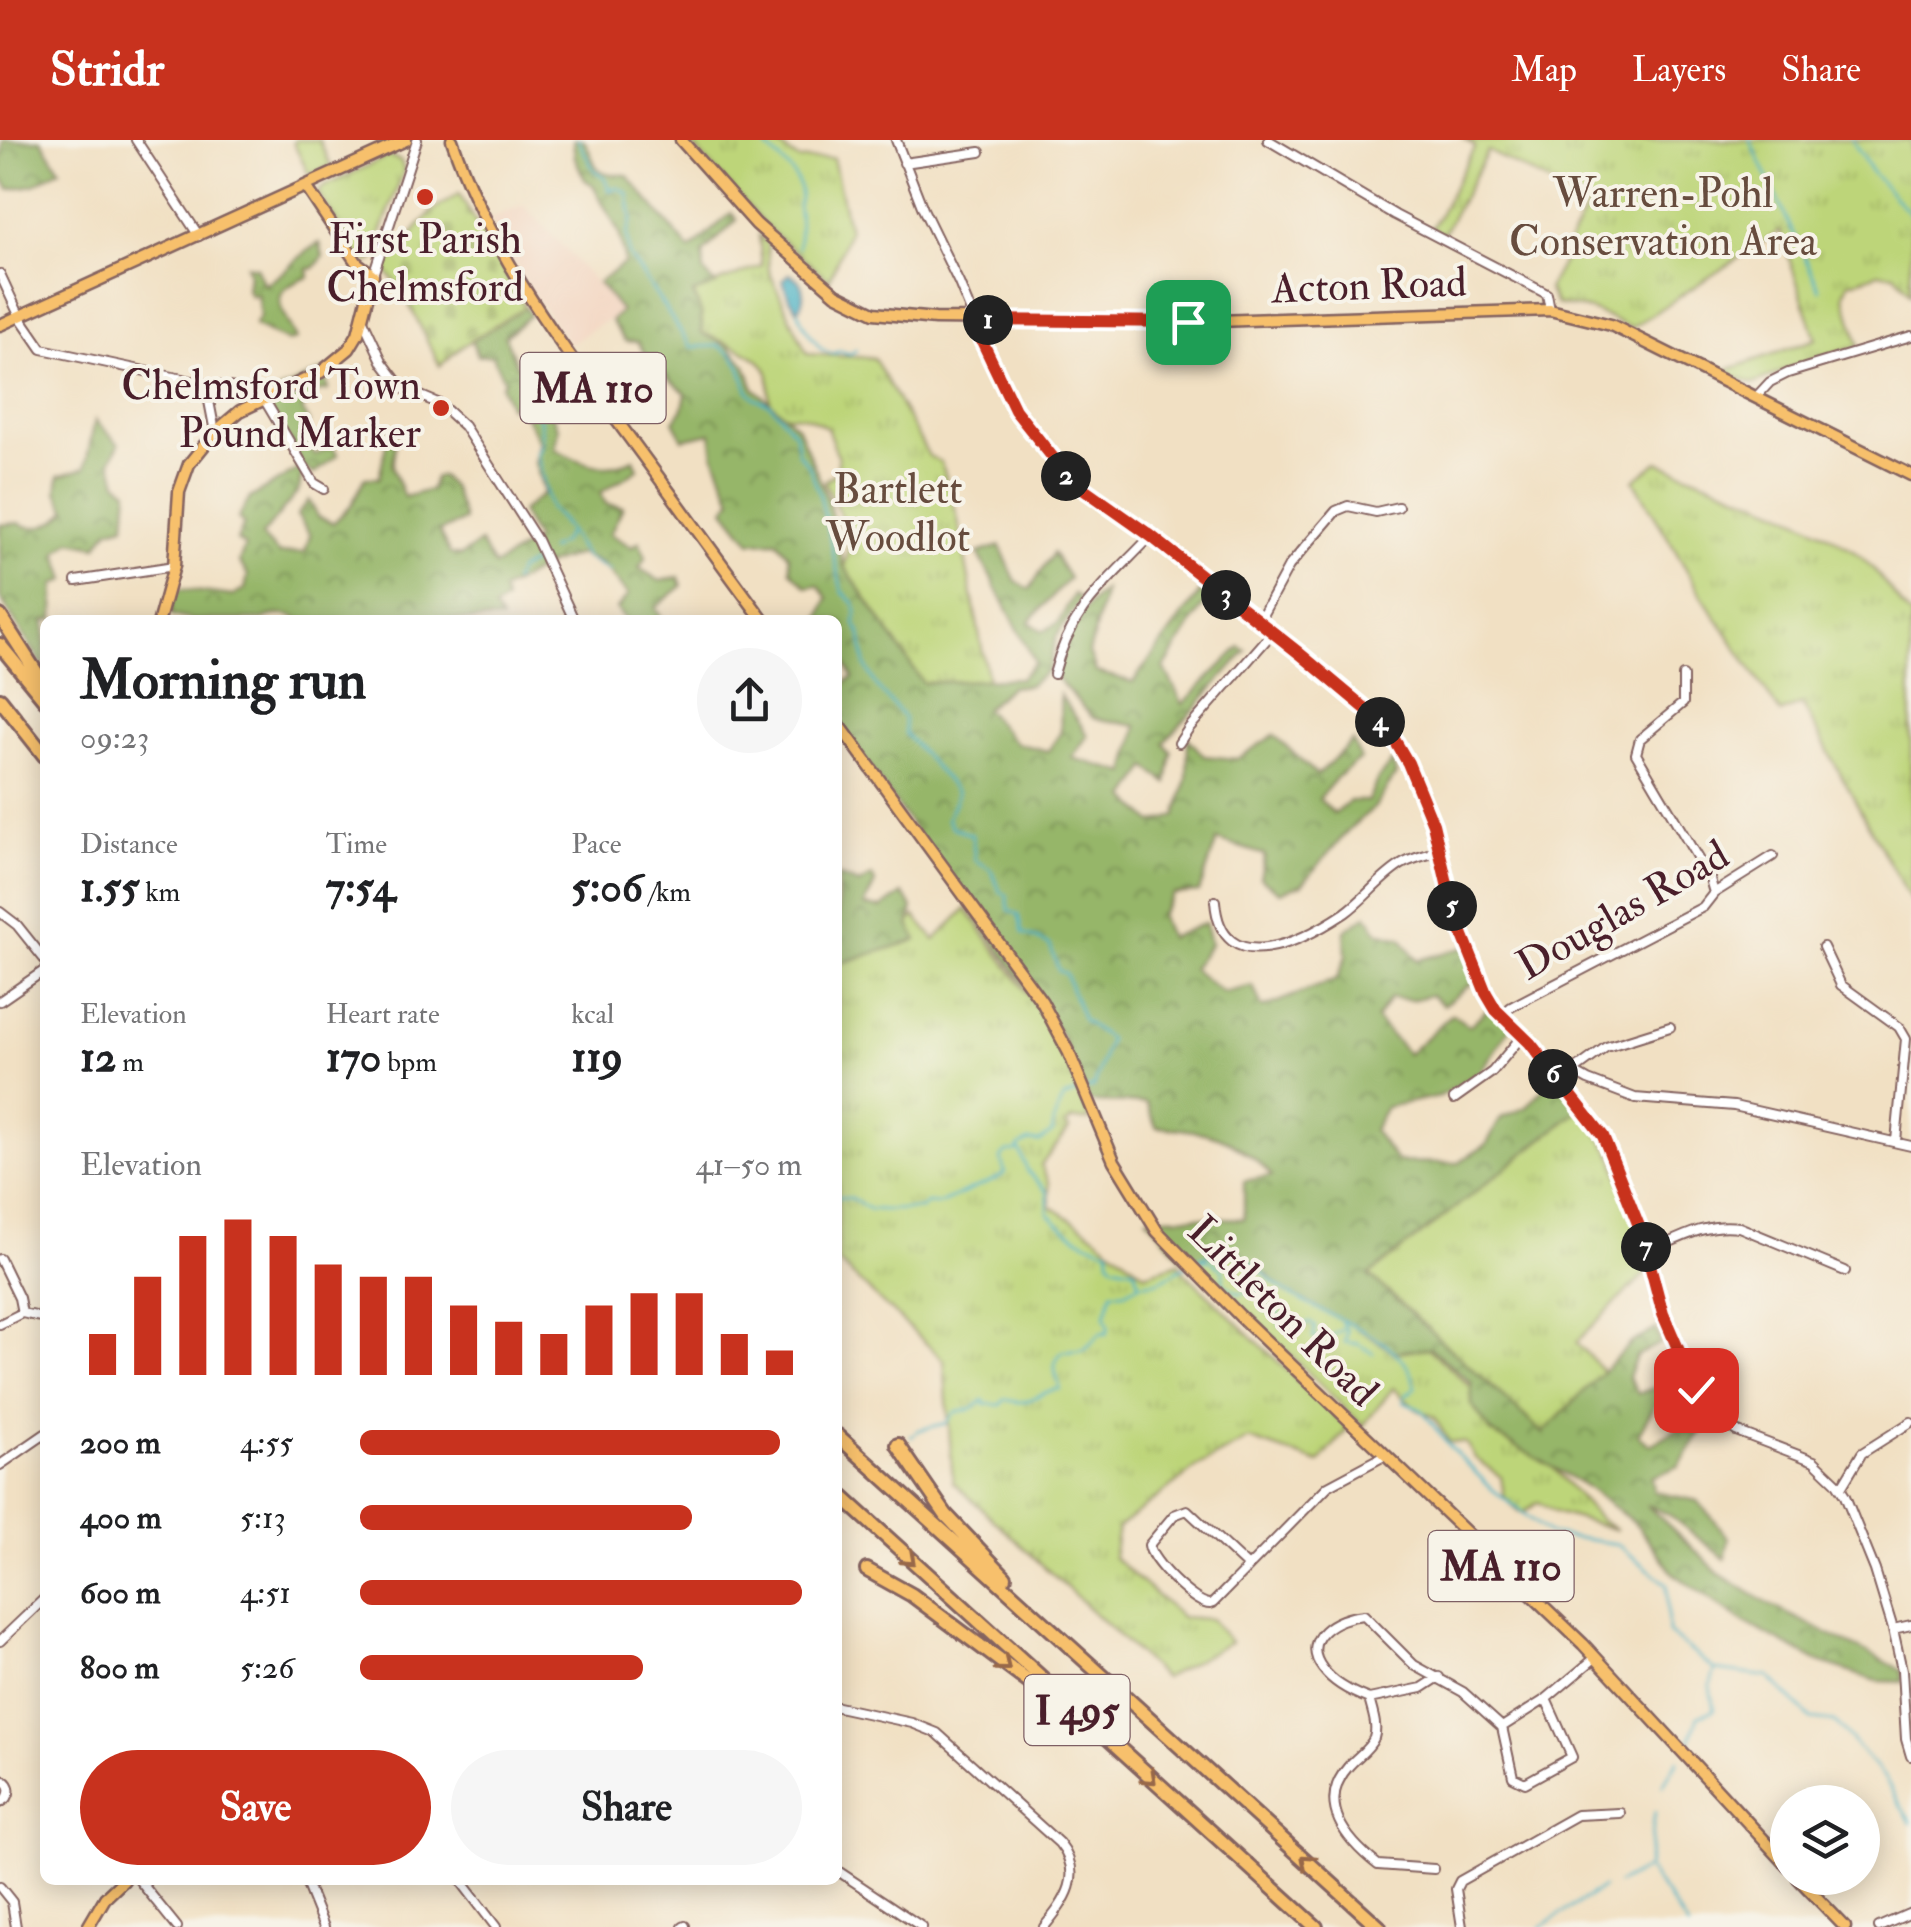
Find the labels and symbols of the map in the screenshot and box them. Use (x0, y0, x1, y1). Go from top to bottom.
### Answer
park label: Warren-Pohl Conservation Area (1509, 168, 1818, 268)
marker: First Parish Chelmsford (414, 186, 436, 208)
place label: First Parish Chelmsford (326, 214, 524, 314)
street label: Acton Road (1269, 257, 1468, 315)
pin (1146, 280, 1231, 365)
pin: 1 (963, 295, 1013, 345)
road number: MA 110 (520, 353, 666, 423)
place label: Chelmsford Town Pound Marker (121, 360, 421, 460)
marker: Chelmsford Town Pound Marker (430, 397, 452, 419)
pin: 2 (1041, 451, 1091, 501)
park label: Bartlett Woodlot (825, 464, 970, 564)
pin: 3 (1201, 570, 1251, 620)
pin: 4 (1355, 697, 1405, 747)
street label: Douglas Road (1508, 829, 1738, 992)
pin: 5 (1427, 881, 1477, 931)
pin: 6 (1528, 1049, 1578, 1099)
street label: Littleton Road (1176, 1205, 1389, 1418)
pin: 7 (1621, 1222, 1671, 1272)
pin (1654, 1348, 1739, 1433)
road number: MA 110 (1428, 1531, 1574, 1601)
one-way arrow (897, 1547, 916, 1565)
one-way arrow (993, 1653, 1011, 1671)
road number: I 495 (1024, 1675, 1130, 1745)
one-way arrow (1138, 1766, 1157, 1784)
one-way arrow (1300, 1855, 1319, 1873)

